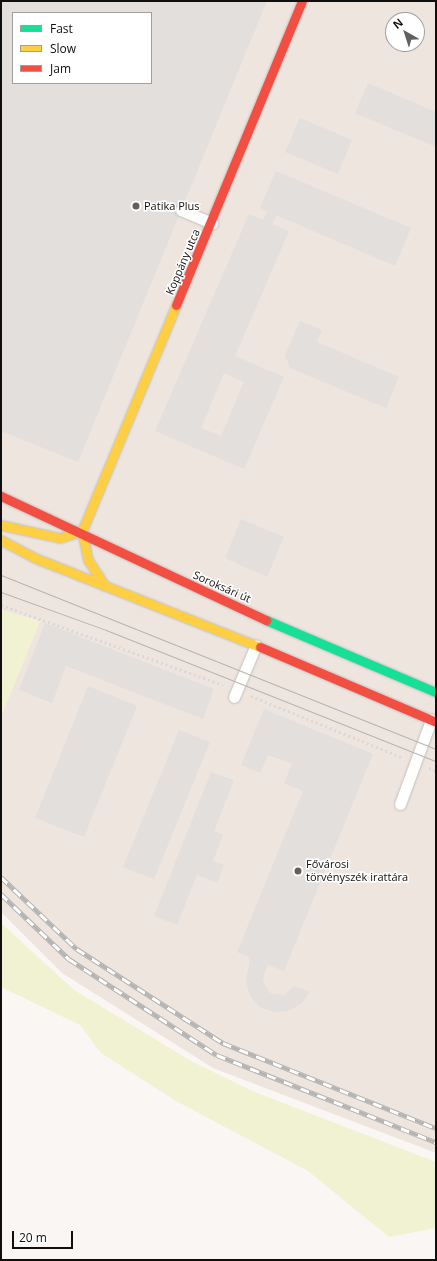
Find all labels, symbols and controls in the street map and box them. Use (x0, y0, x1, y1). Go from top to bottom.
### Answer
legend (12, 12, 152, 84)
north arrow (385, 12, 425, 52)
text: N (390, 14, 406, 32)
text: Fast (50, 20, 73, 37)
text: Slow (50, 40, 76, 57)
text: Jam (50, 60, 71, 77)
place label: Patika Plus (144, 199, 200, 213)
marker: Patika Plus (131, 201, 141, 211)
street label: Koppány utca (163, 227, 203, 297)
street label: Soroksári út (191, 568, 253, 606)
place label: Fővárosi törvényszék irattára (306, 858, 408, 884)
marker: Fővárosi törvényszék irattára (293, 866, 303, 876)
scale bar (14, 1223, 75, 1249)
text: 20 m (19, 1229, 47, 1246)

